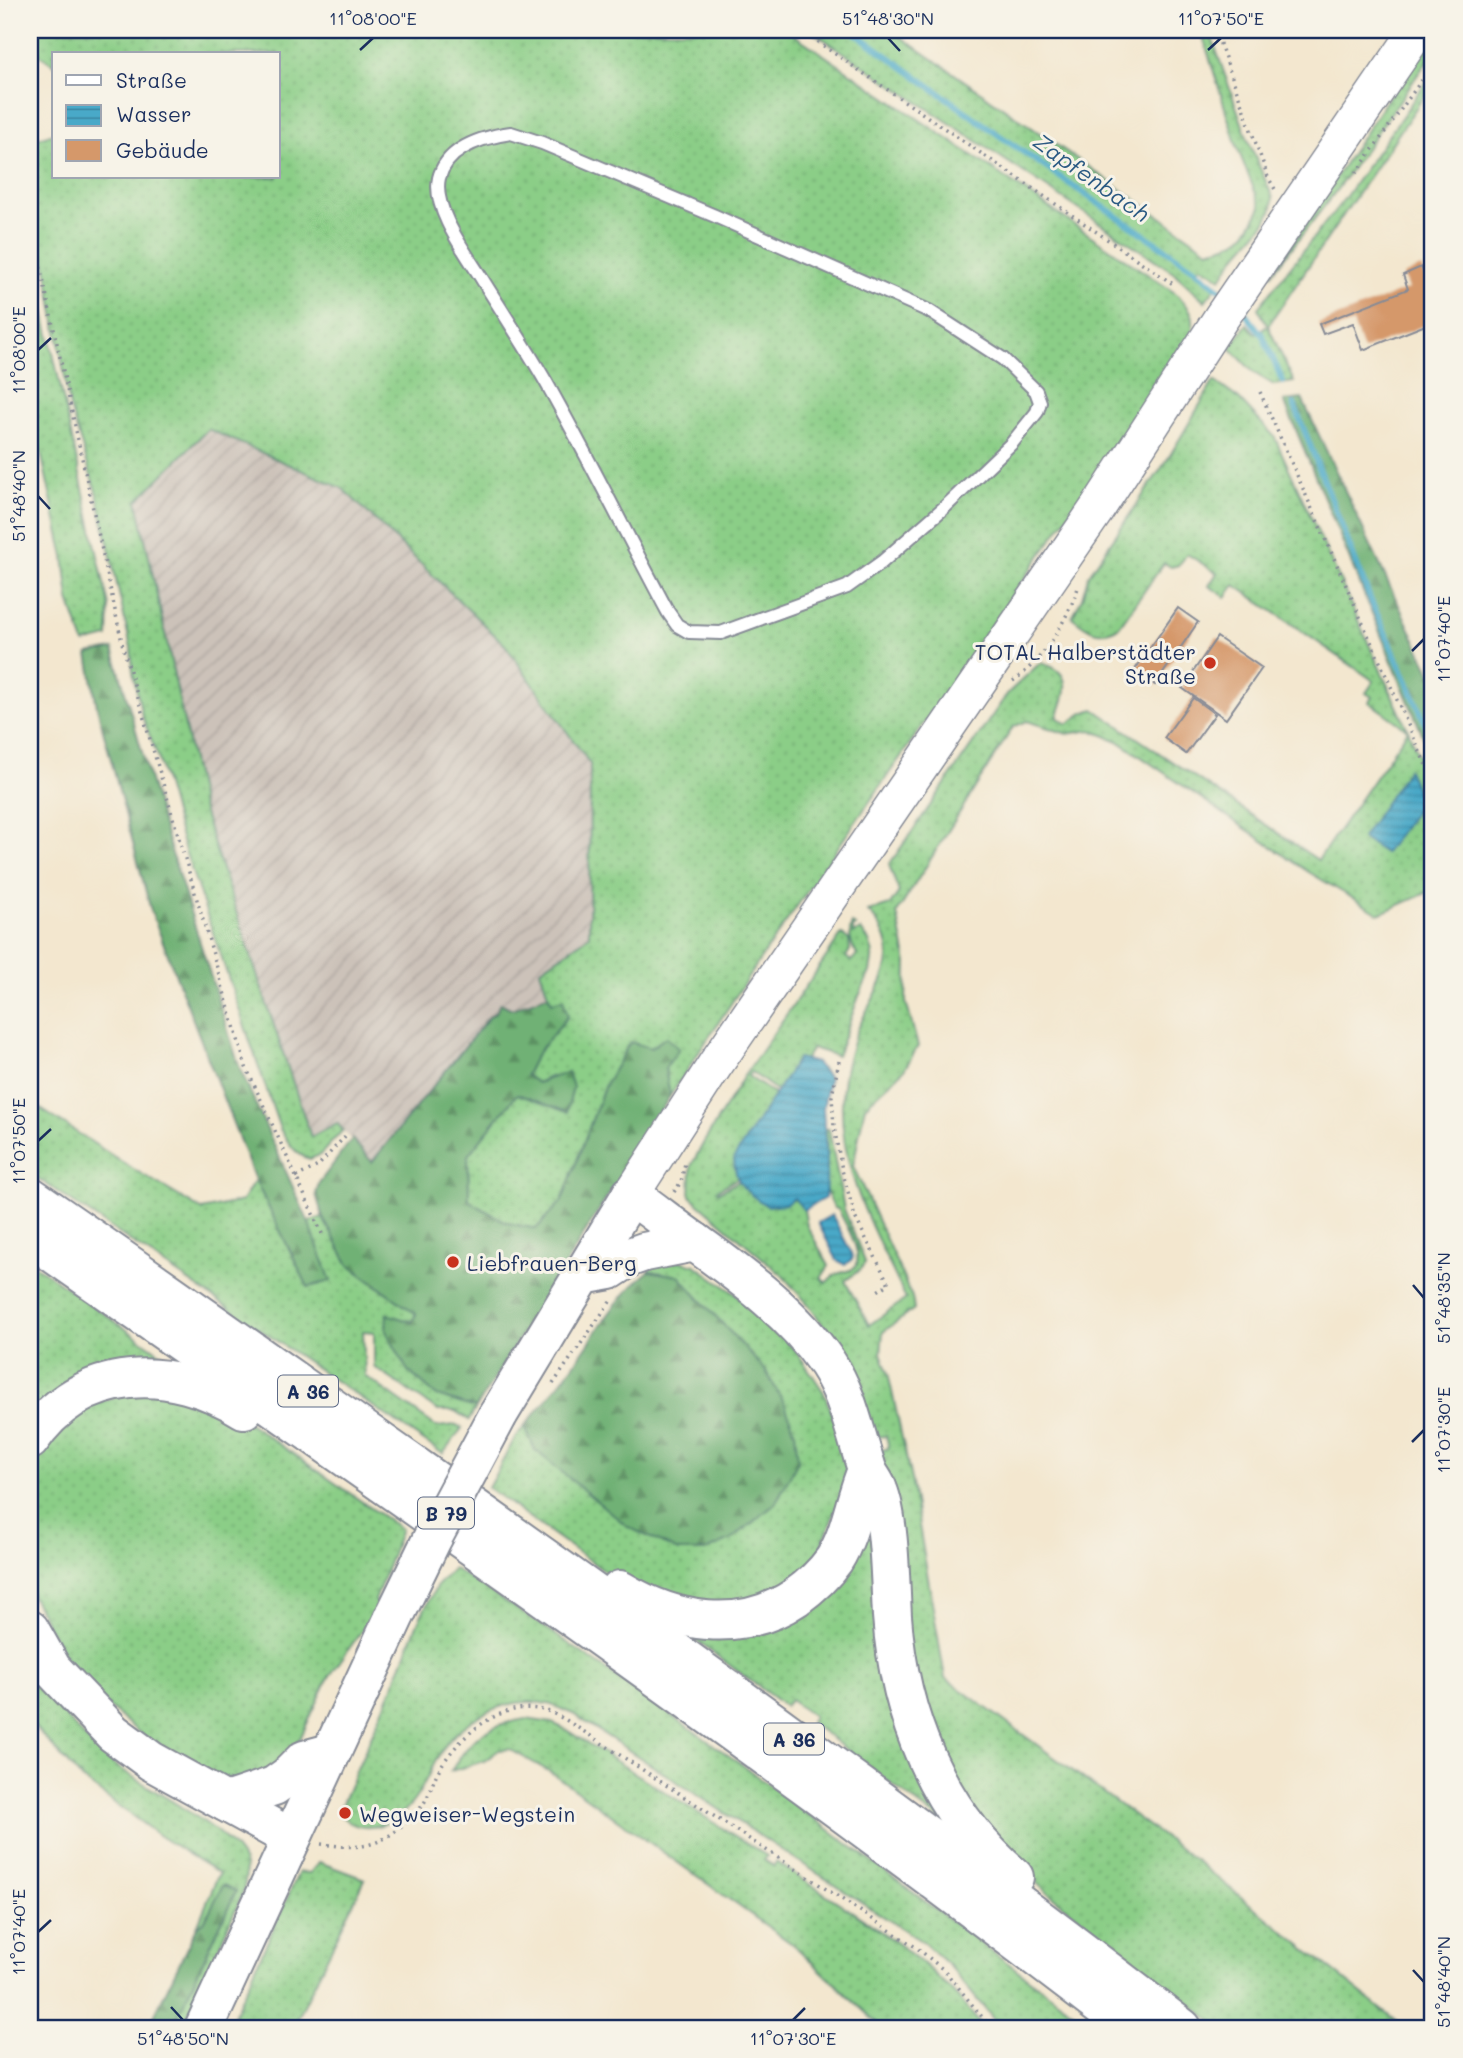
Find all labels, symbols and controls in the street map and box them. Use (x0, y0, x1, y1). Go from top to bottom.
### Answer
text: 11°08'00"E (329, 6, 417, 30)
text: 51°48'30"N (842, 6, 934, 30)
text: 11°07'50"E (1178, 6, 1264, 30)
legend (52, 52, 280, 178)
text: Straße (116, 66, 187, 93)
text: Wasser (116, 100, 191, 127)
water label: Zapfenbach (1028, 126, 1156, 228)
text: Gebäude (116, 136, 209, 163)
text: 11°08'00"E (6, 306, 30, 394)
text: 51°48'40"N (6, 450, 30, 542)
text: 11°07'40"E (1431, 596, 1455, 682)
place label: TOTAL Halberstädter Straße (975, 638, 1196, 689)
marker: TOTAL Halberstädter Straße (1202, 655, 1218, 671)
text: 11°07'50"E (6, 1098, 30, 1184)
place label: Liebfrauen-Berg (467, 1249, 636, 1276)
text: 51°48'35"N (1431, 1252, 1455, 1344)
marker: Liebfrauen-Berg (445, 1254, 461, 1270)
road number: A 36 (278, 1376, 338, 1406)
text: 11°07'30"E (1431, 1387, 1455, 1473)
road number: B 79 (418, 1498, 474, 1528)
road number: A 36 (764, 1723, 824, 1754)
place label: Wegweiser-Wegstein (359, 1800, 575, 1827)
marker: Wegweiser-Wegstein (337, 1805, 353, 1821)
text: 11°07'40"E (6, 1889, 30, 1975)
text: 51°48'40"N (1431, 1936, 1455, 2028)
text: 51°48'50"N (137, 2026, 229, 2050)
text: 11°07'30"E (750, 2026, 836, 2050)

